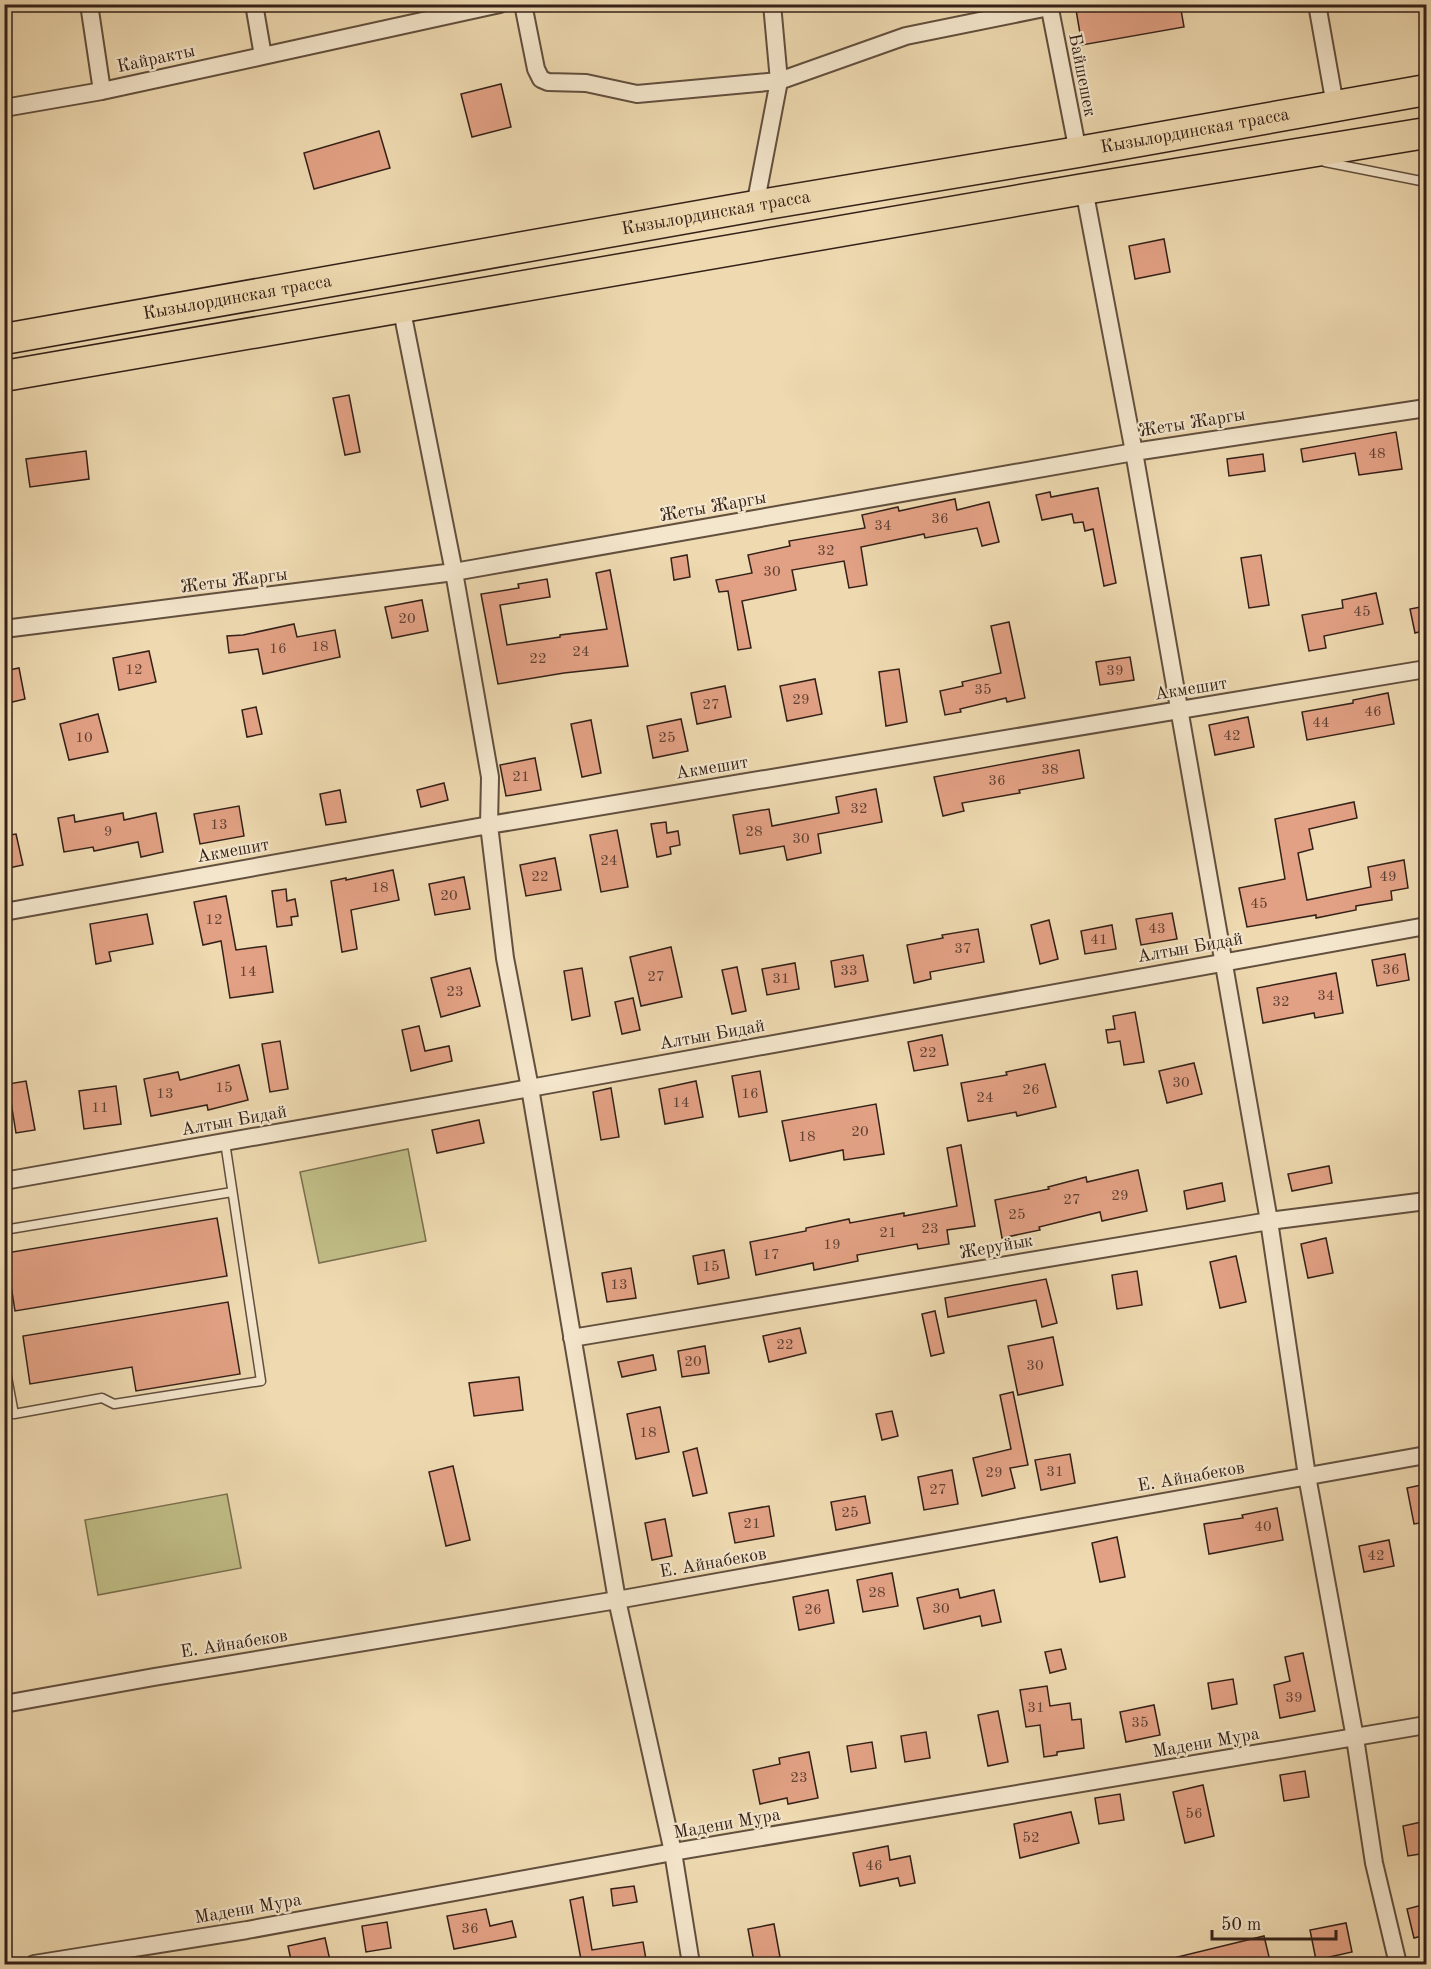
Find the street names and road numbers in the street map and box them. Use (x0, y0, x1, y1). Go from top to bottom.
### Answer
street label: Байшешек (1065, 32, 1099, 118)
street label: Кайракты (115, 42, 197, 76)
street label: Кызылординская трасса (1099, 105, 1291, 157)
street label: Кызылординская трасса (620, 188, 812, 238)
street label: Кызылординская трасса (142, 272, 333, 323)
street label: Жеты Жаргы (1137, 406, 1247, 440)
street label: Жеты Жаргы (658, 489, 768, 525)
street label: Жеты Жаргы (179, 565, 289, 597)
street label: Акмешит (1153, 674, 1229, 704)
street label: Акмешит (674, 753, 750, 783)
street label: Акмешит (195, 836, 271, 866)
street label: Алтын Бидай (1136, 930, 1244, 966)
street label: Алтын Бидай (658, 1017, 766, 1053)
street label: Алтын Бидай (180, 1103, 288, 1139)
street label: Жеруйык (958, 1232, 1034, 1262)
street label: Е. Айнабеков (1136, 1459, 1246, 1495)
street label: Е. Айнабеков (658, 1545, 768, 1581)
street label: Е. Айнабеков (179, 1627, 289, 1661)
street label: Мадени Мура (1151, 1725, 1261, 1761)
street label: Мадени Мура (672, 1806, 782, 1842)
street label: Мадени Мура (193, 1891, 303, 1927)

